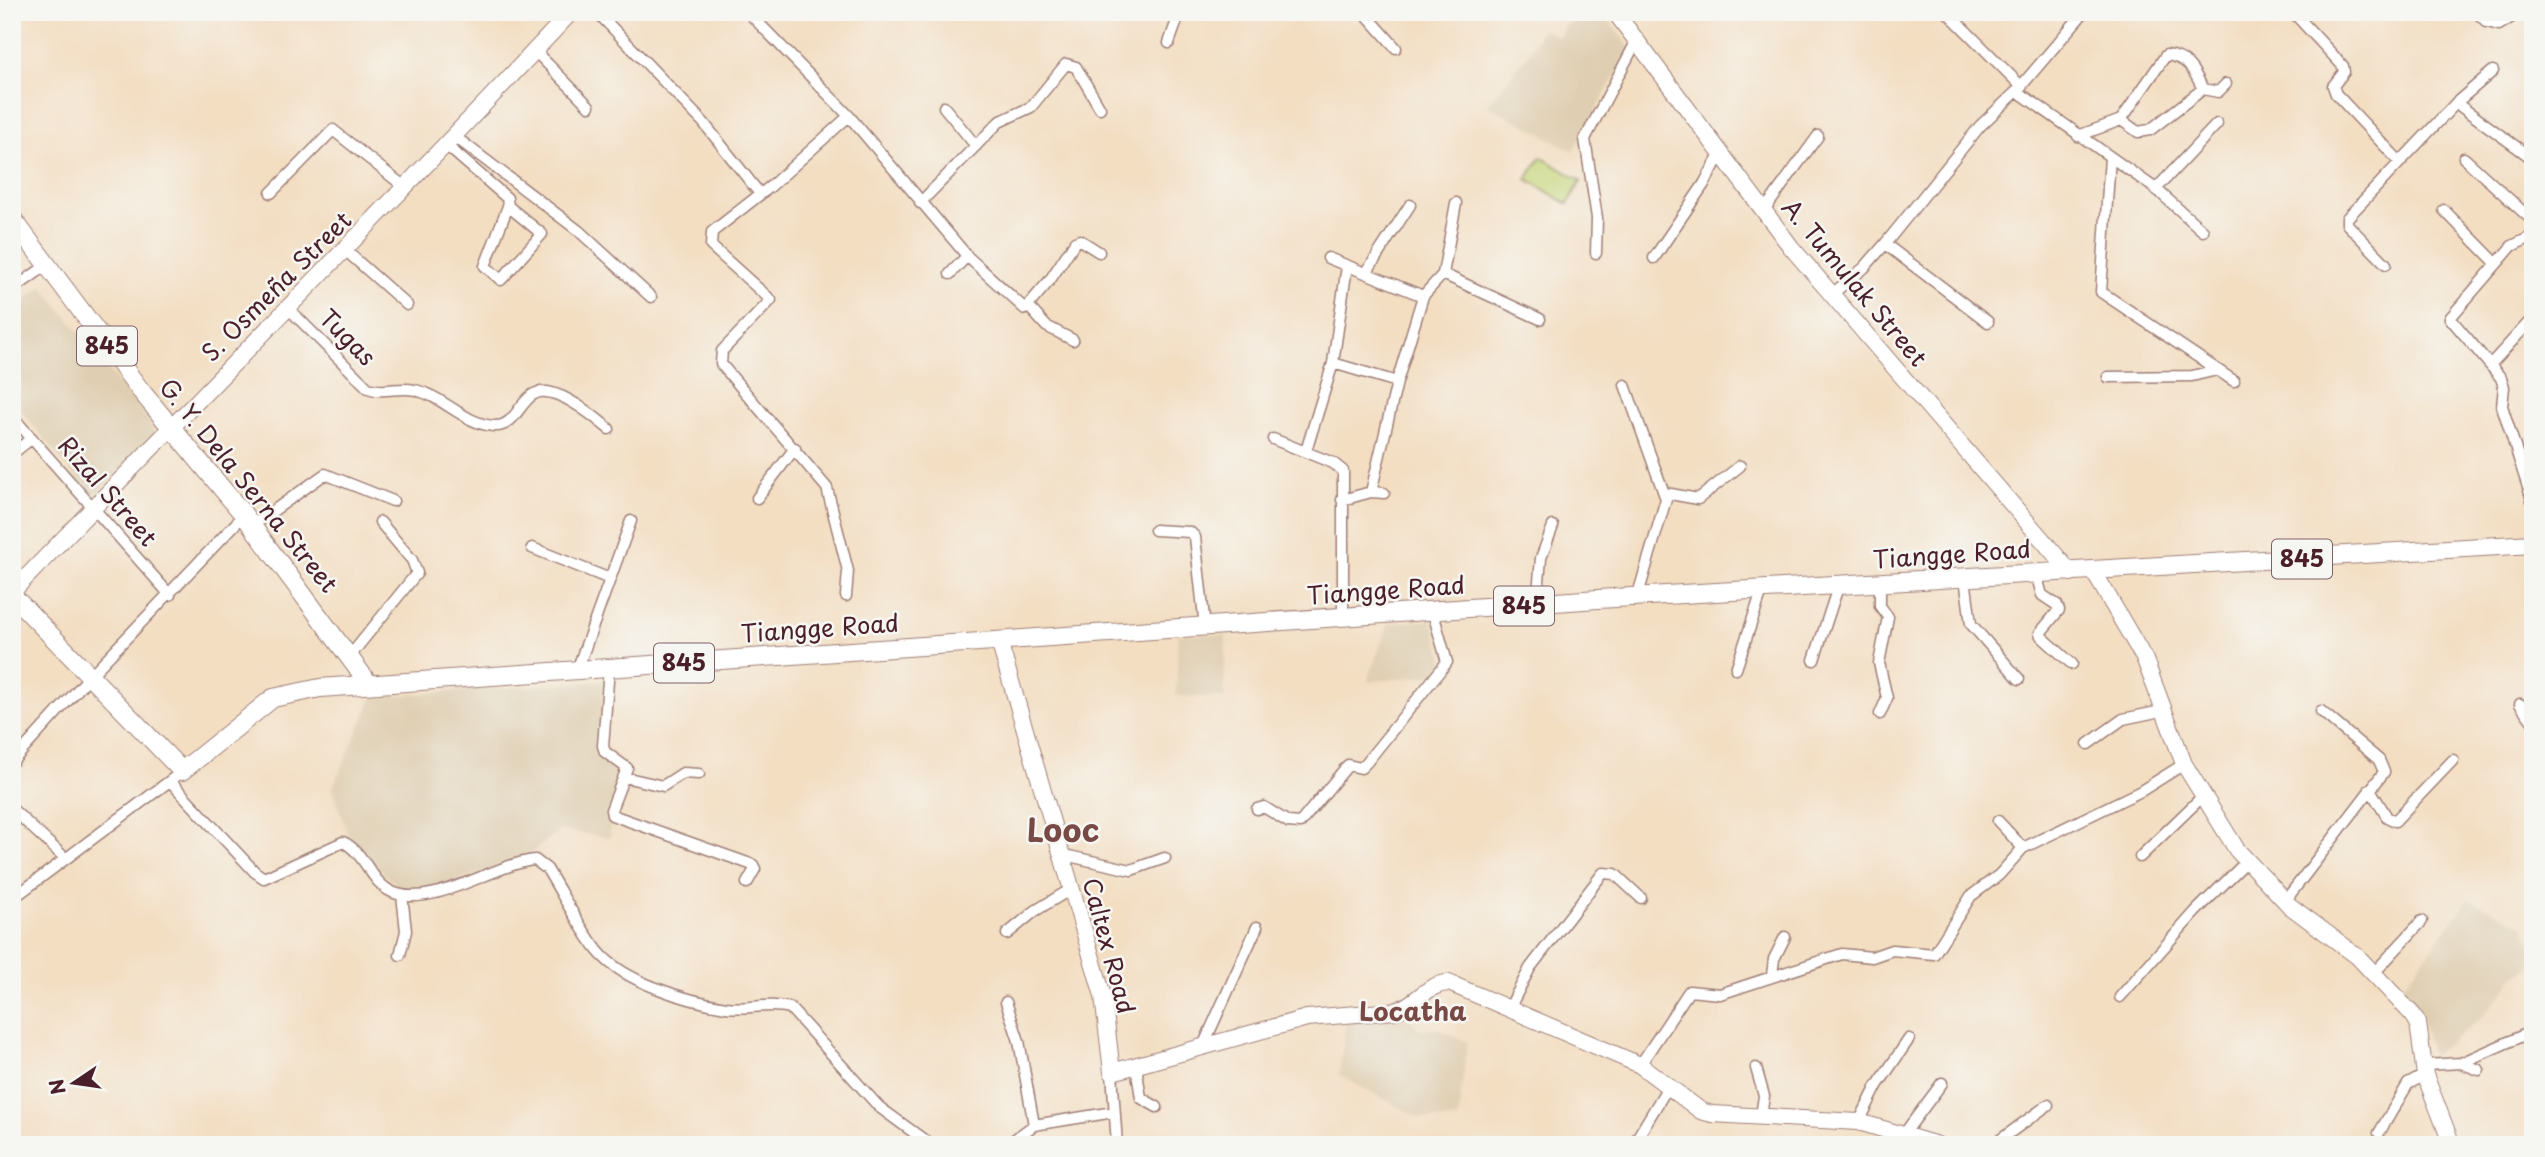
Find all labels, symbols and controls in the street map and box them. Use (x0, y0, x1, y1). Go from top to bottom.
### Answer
street label: A. Tumulak Street (1774, 190, 1937, 374)
street label: S. Osmeña Street (192, 202, 359, 369)
street label: Tugas (312, 300, 385, 373)
road number: 845 (77, 326, 137, 366)
street label: G. Y. Dela Serna Street (152, 370, 347, 600)
street label: Rizal Street (50, 428, 167, 554)
street label: Tiangge Road (1872, 530, 2032, 576)
road number: 845 (2272, 540, 2332, 579)
street label: Tiangge Road (1306, 566, 1466, 612)
road number: 845 (1494, 586, 1554, 626)
street label: Tiangge Road (740, 604, 900, 650)
road number: 845 (654, 643, 714, 682)
district label: Looc (1027, 805, 1099, 853)
street label: Caltex Road (1074, 873, 1145, 1017)
district label: Locatha (1359, 991, 1467, 1030)
north arrow (38, 1048, 108, 1118)
text: N (41, 1077, 72, 1098)

